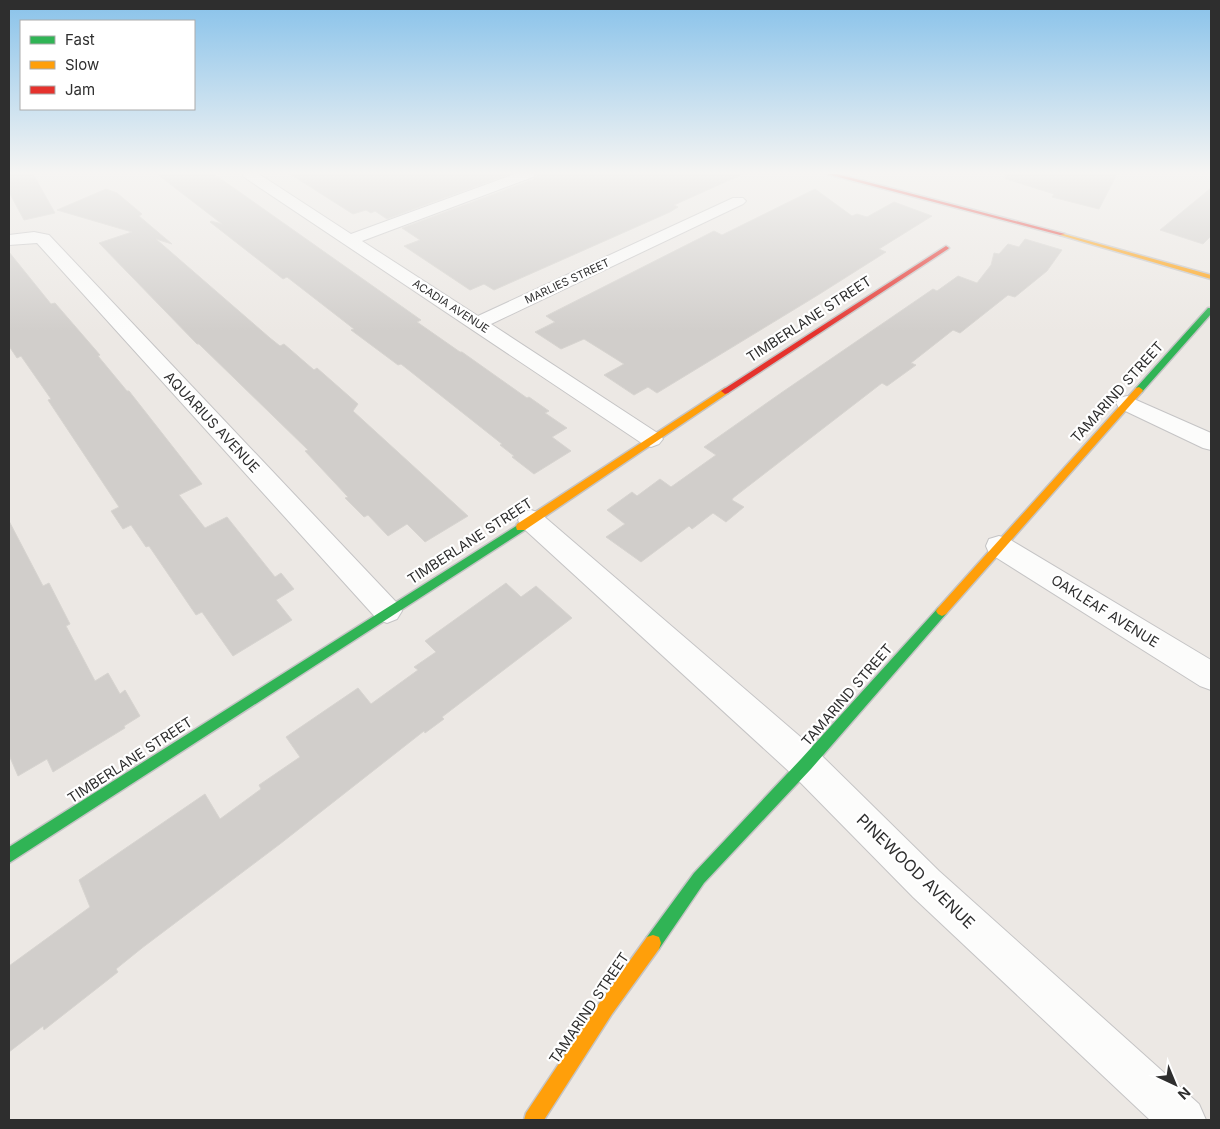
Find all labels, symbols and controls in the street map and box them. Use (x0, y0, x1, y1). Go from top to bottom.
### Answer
legend (20, 20, 195, 110)
text: Fast (65, 30, 95, 49)
text: Slow (65, 55, 99, 74)
text: Jam (65, 80, 95, 99)
street label: MARLIES STREET (522, 255, 612, 307)
street label: TIMBERLANE STREET (743, 272, 874, 365)
street label: ACADIA AVENUE (410, 276, 492, 336)
street label: TAMARIND STREET (1067, 338, 1166, 446)
street label: AQUARIUS AVENUE (161, 368, 264, 476)
street label: TIMBERLANE STREET (404, 494, 535, 587)
street label: OAKLEAF AVENUE (1048, 571, 1162, 651)
street label: TAMARIND STREET (798, 640, 896, 749)
street label: TIMBERLANE STREET (64, 713, 195, 806)
street label: PINEWOOD AVENUE (853, 809, 979, 933)
street label: TAMARIND STREET (545, 949, 632, 1066)
north arrow (1150, 1059, 1200, 1109)
text: N (1175, 1084, 1194, 1104)

